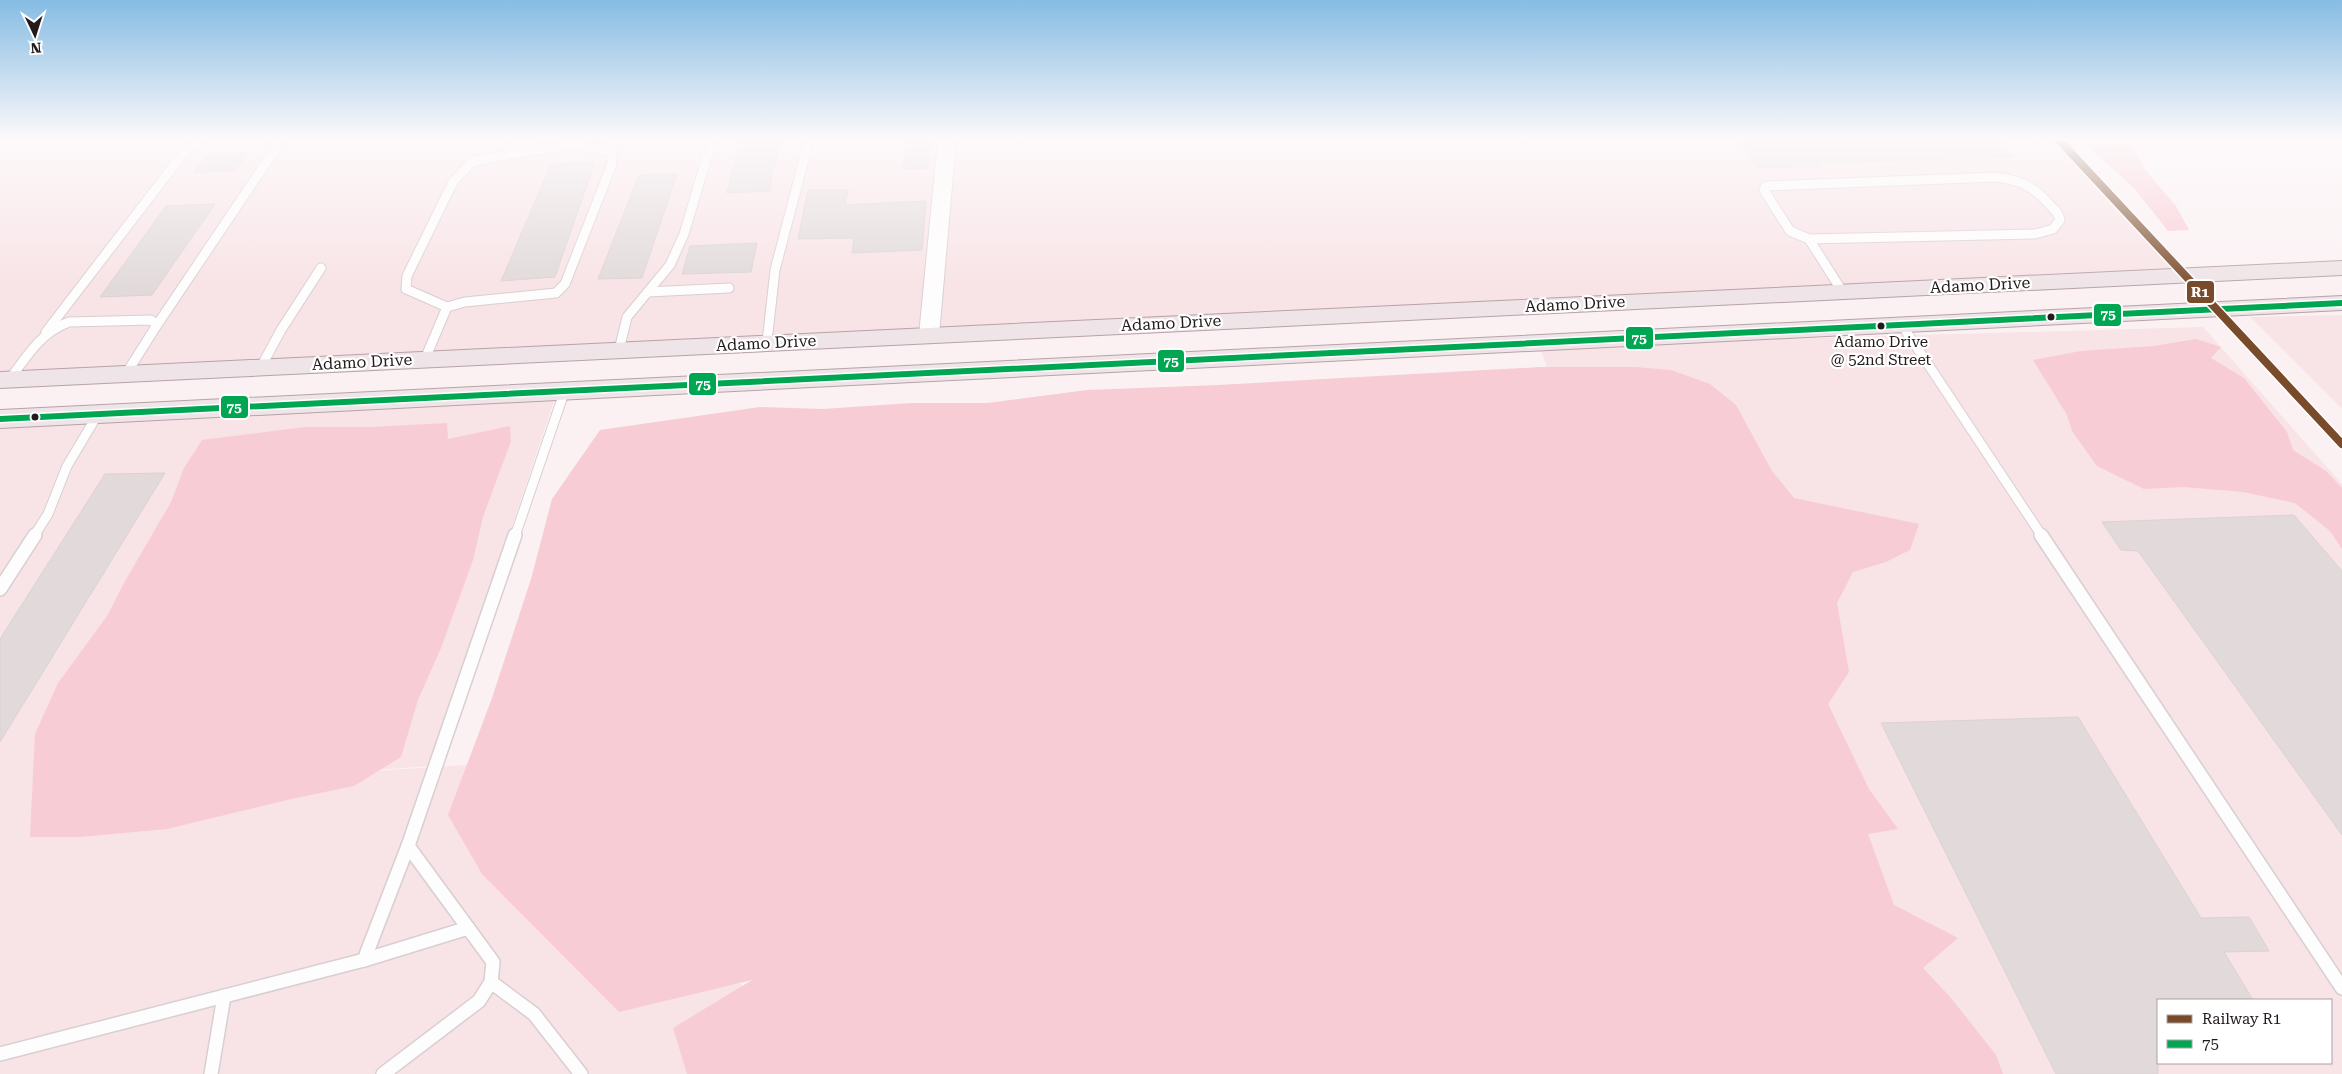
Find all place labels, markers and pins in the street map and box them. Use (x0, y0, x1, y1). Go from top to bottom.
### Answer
unlabelled marker (2046, 312, 2056, 322)
marker: Adamo Drive @ 52nd Street (1876, 321, 1886, 331)
place label: Adamo Drive @ 52nd Street (1831, 333, 1932, 369)
unlabelled marker (30, 412, 40, 422)

